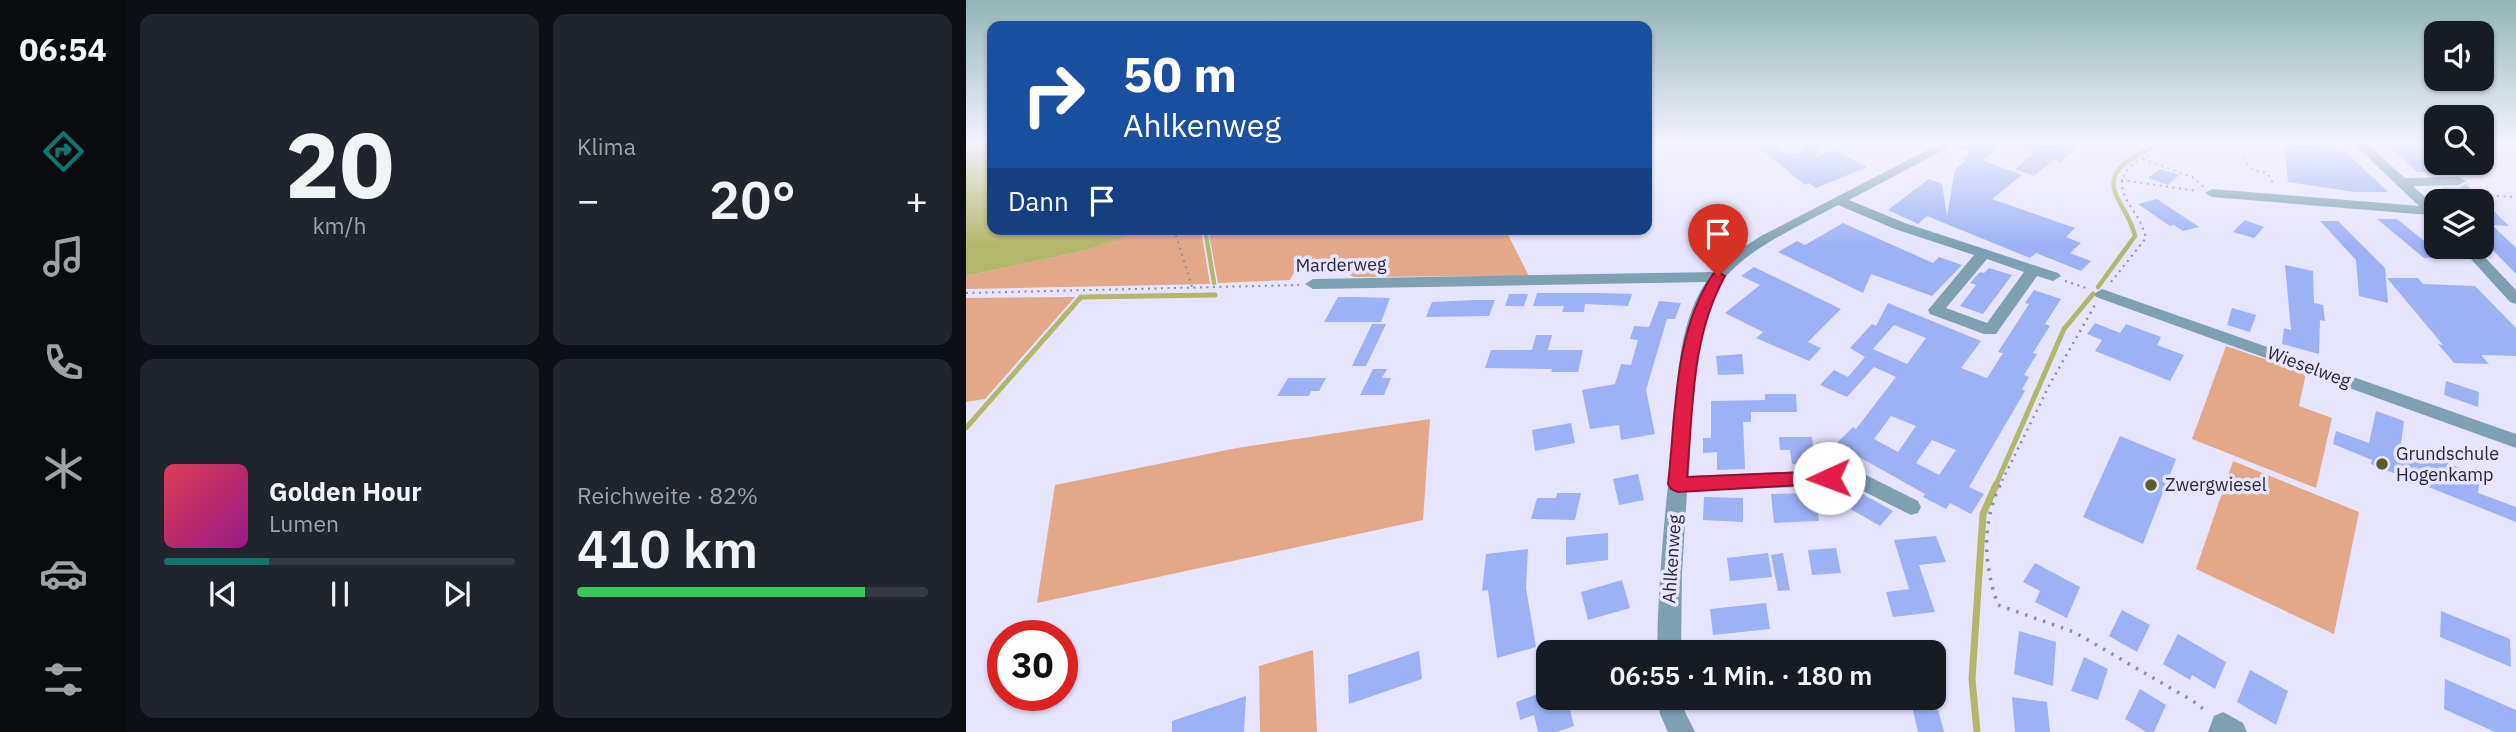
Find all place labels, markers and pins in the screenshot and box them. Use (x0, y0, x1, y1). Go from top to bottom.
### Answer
pin (1688, 204, 1748, 276)
place label: Grundschule Hogenkamp (2396, 442, 2499, 486)
marker: Grundschule Hogenkamp (2374, 456, 2390, 472)
place label: Zwergwiesel (2165, 473, 2267, 496)
marker: Zwergwiesel (2143, 477, 2159, 493)

